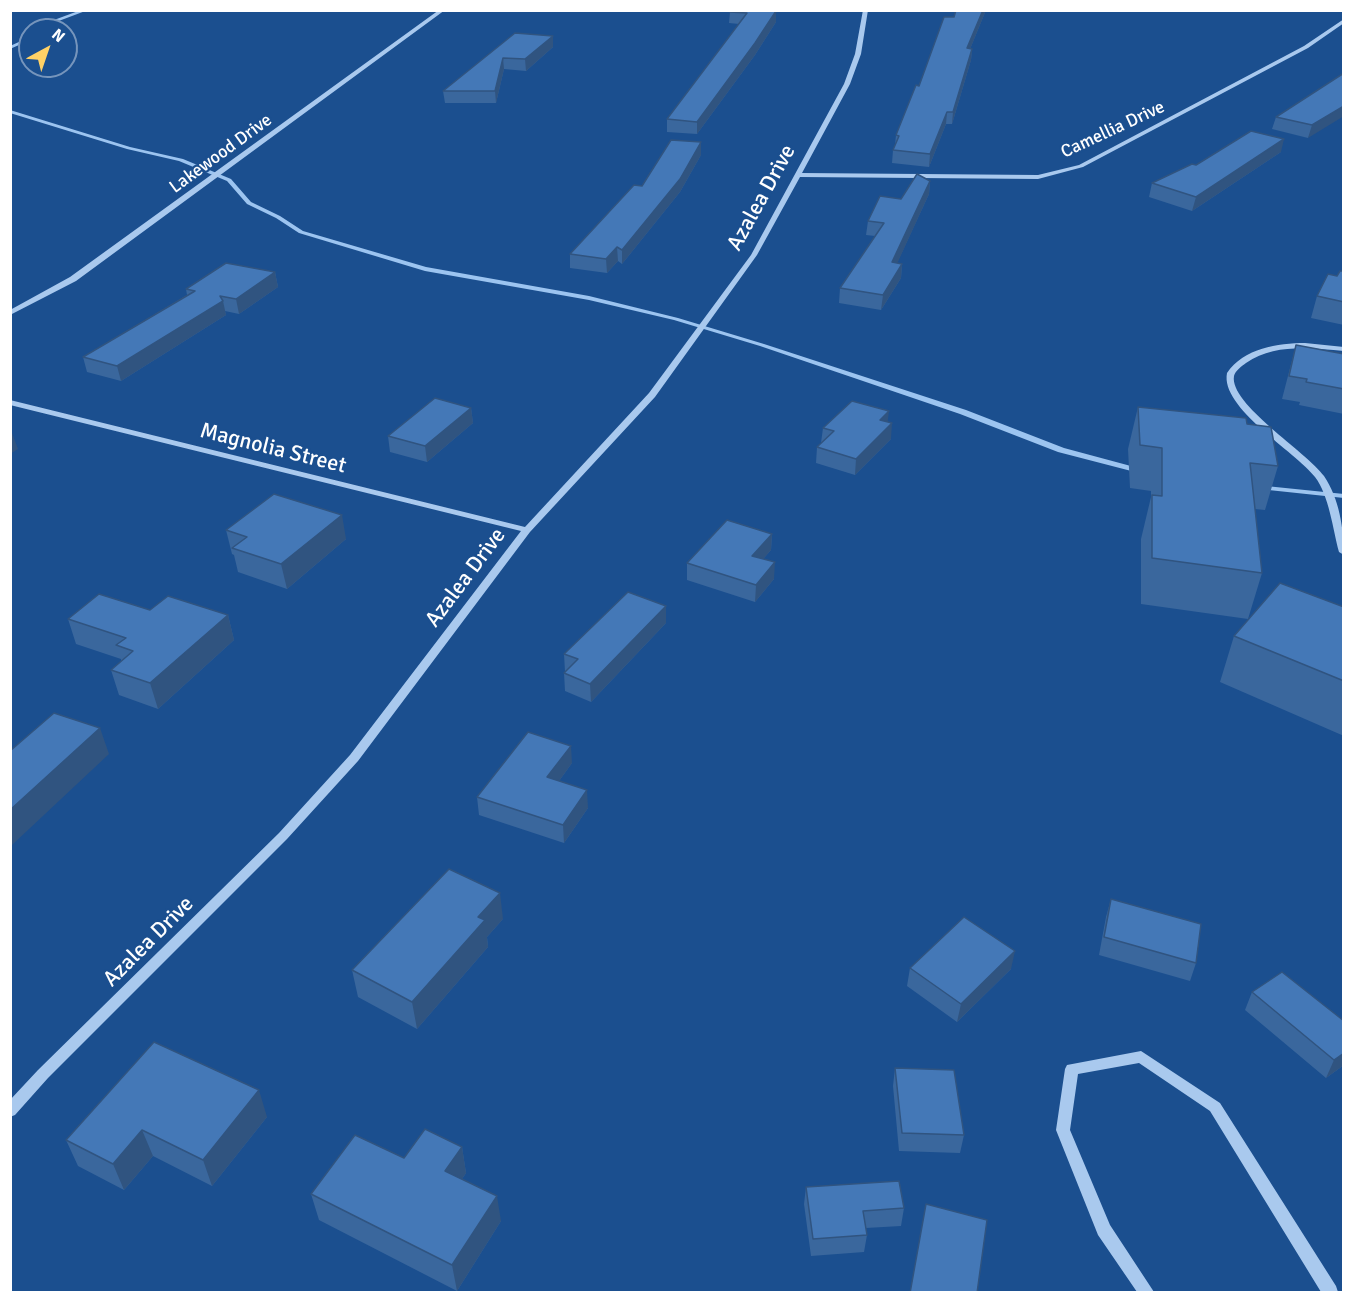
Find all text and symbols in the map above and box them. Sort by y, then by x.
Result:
north arrow [18,18,78,78]
text: N [48,24,69,47]
street label: Camellia Drive [1058,97,1168,163]
street label: Lakewood Drive [166,110,276,198]
street label: Azalea Drive [722,140,802,256]
street label: Magnolia Street [197,418,349,480]
street label: Azalea Drive [420,523,512,633]
street label: Azalea Drive [98,891,200,993]

